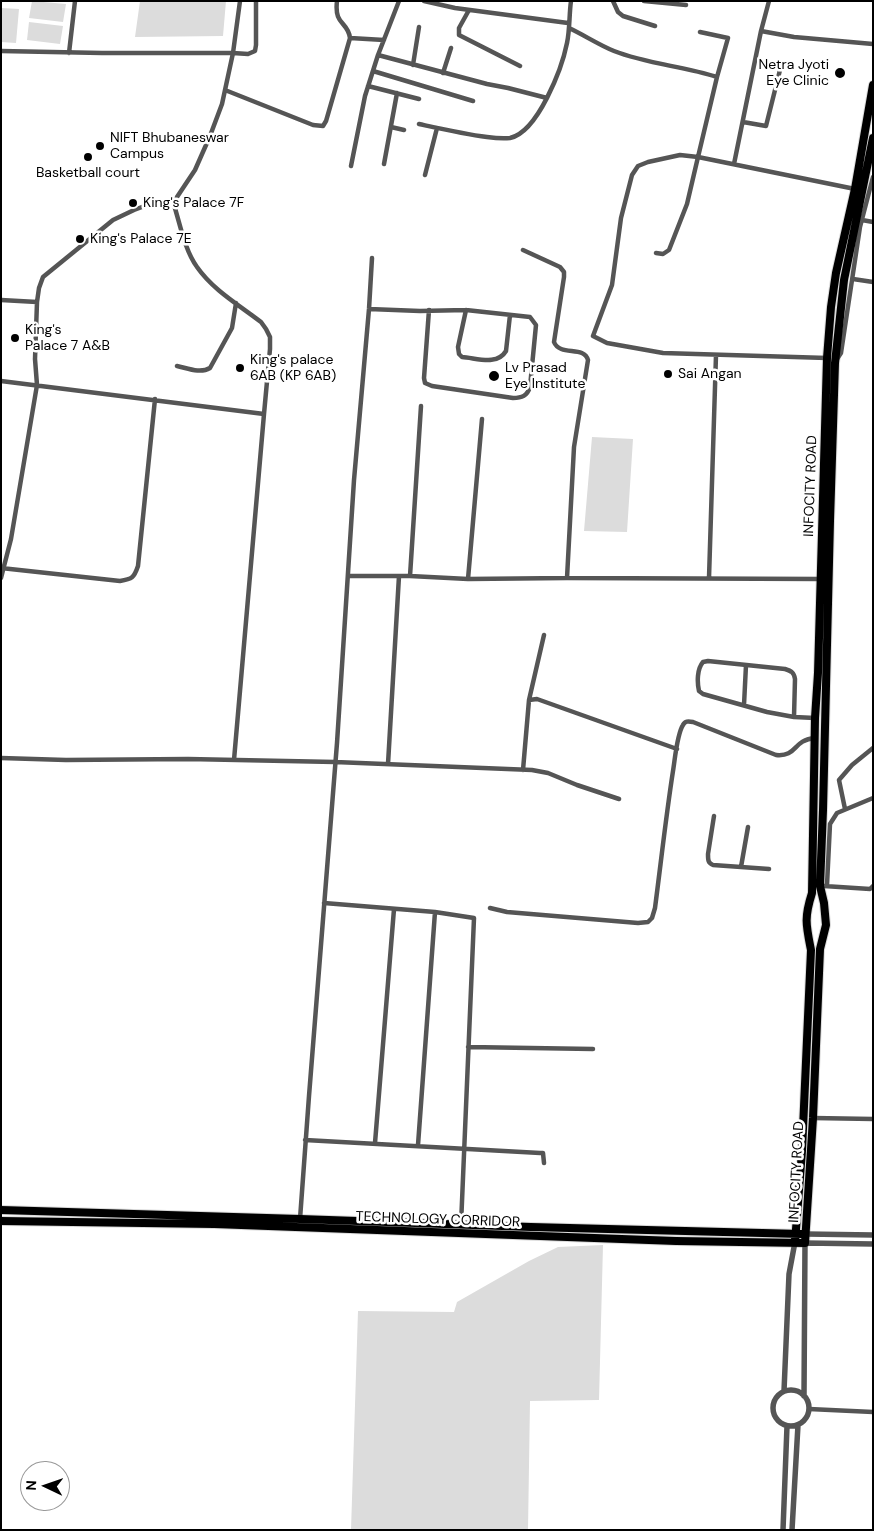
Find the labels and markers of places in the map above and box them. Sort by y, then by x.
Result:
place label: Netra Jyoti Eye Clinic [759,57,829,90]
marker: Netra Jyoti Eye Clinic [833,66,847,80]
place label: NIFT Bhubaneswar Campus [110,130,229,162]
marker: NIFT Bhubaneswar Campus [94,140,106,152]
marker: Basketball court [82,151,94,163]
place label: Basketball court [36,165,140,181]
place label: King's Palace 7F [143,195,244,211]
marker: King's Palace 7F [127,197,139,209]
place label: King's Palace 7E [90,231,192,247]
marker: King's Palace 7E [74,233,86,245]
place label: King's Palace 7 A&B [25,322,110,354]
marker: King's Palace 7 A&B [9,332,21,344]
place label: King's palace 6AB (KP 6AB) [250,352,336,384]
place label: Lv Prasad Eye Institute [505,360,585,392]
marker: King's palace 6AB (KP 6AB) [234,362,246,374]
place label: Sai Angan [678,366,742,382]
marker: Sai Angan [662,368,674,380]
marker: Lv Prasad Eye Institute [487,369,501,383]

